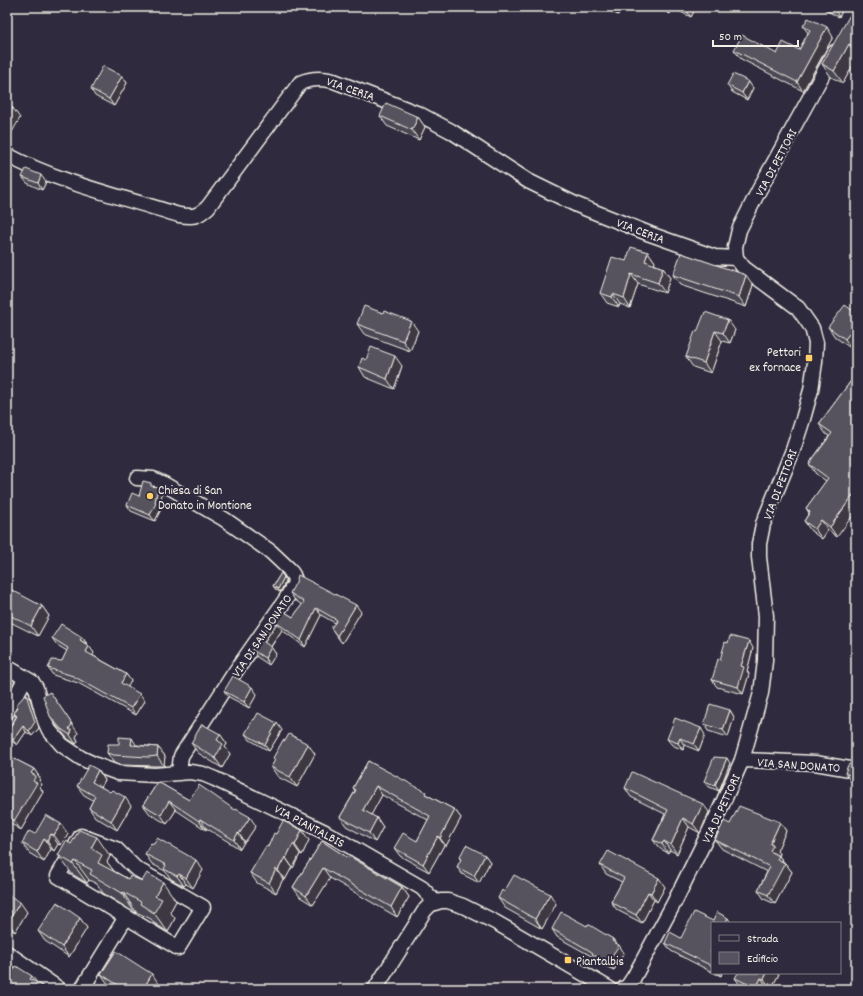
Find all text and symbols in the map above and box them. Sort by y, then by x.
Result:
scale bar [713,22,798,48]
text: 50 m [719,29,742,46]
street label: VIA CERIA [323,73,377,108]
street label: VIA DI PETTORI [751,126,803,200]
street label: VIA CERIA [613,214,667,250]
place label: Pettori ex fornace [749,344,802,378]
marker: Pettori ex fornace [804,353,814,363]
street label: VIA DI PETTORI [759,447,803,523]
place label: Chiesa di San Donato in Montione [158,482,252,516]
marker: Chiesa di San Donato in Montione [145,491,155,501]
street label: VIA DI SAN DONATO [228,591,298,682]
street label: VIA SAN DONATO [757,754,841,779]
street label: VIA DI PETTORI [698,771,747,847]
street label: VIA PIANTALBIS [270,801,348,854]
legend [711,922,841,974]
text: Strada [747,931,778,948]
text: Edificio [747,951,778,968]
place label: Piantalbis [576,953,624,972]
marker: Piantalbis [563,955,573,965]

